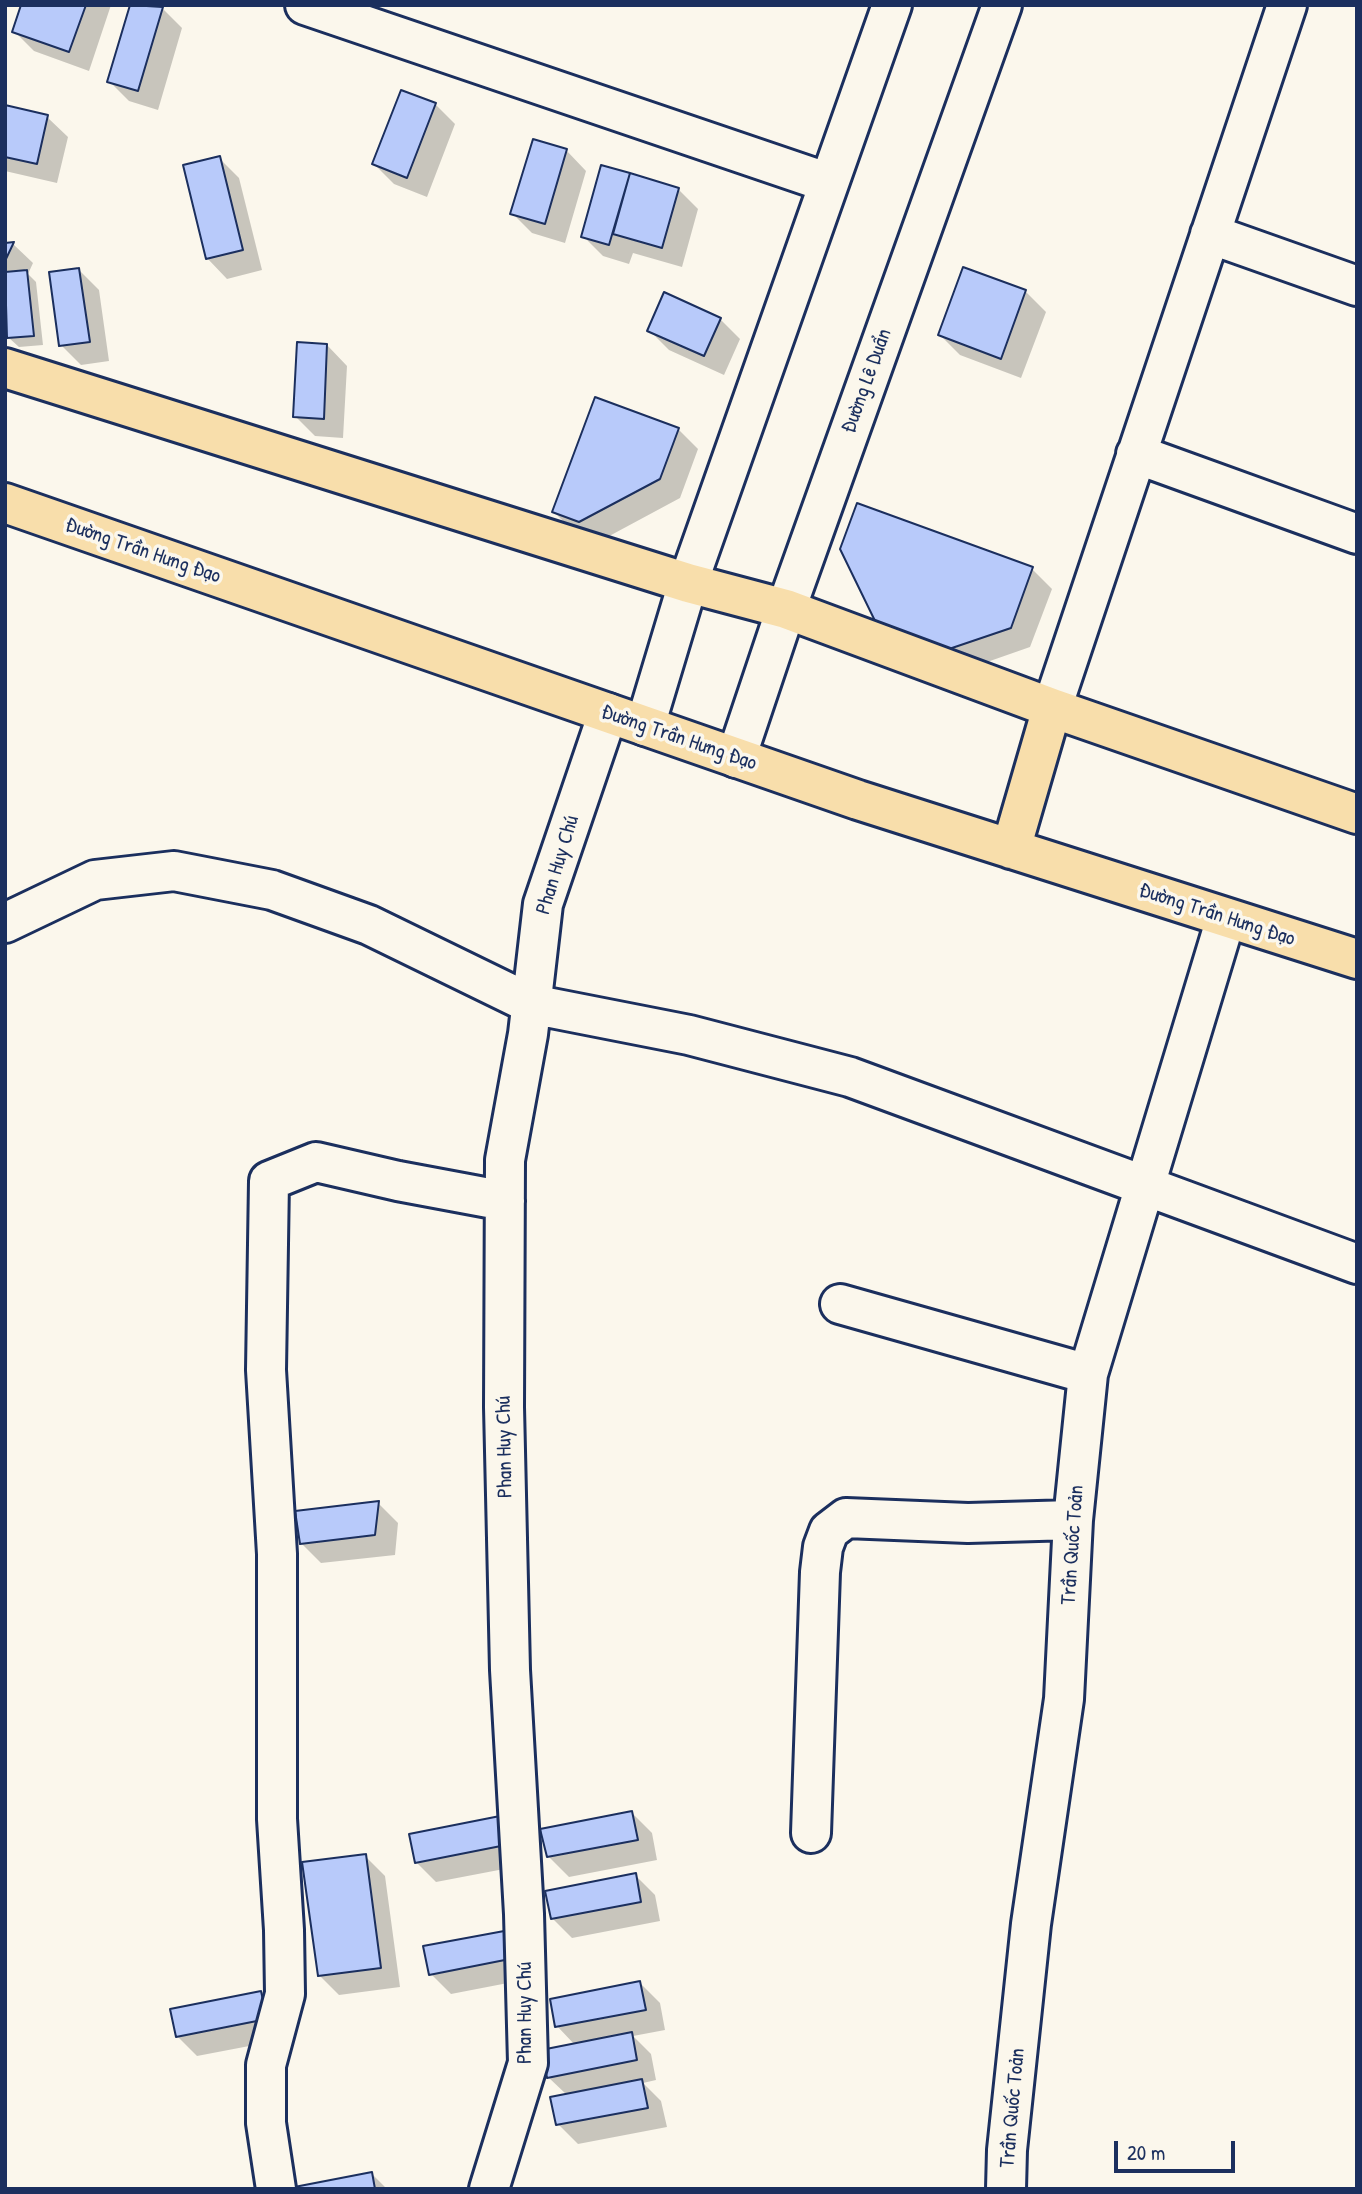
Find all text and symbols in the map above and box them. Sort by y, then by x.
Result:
street label: Đường Lê Duẩn [836,325,898,437]
street label: Đường Trần Hưng Đạo [62,513,224,589]
street label: Đường Trần Hưng Đạo [598,700,760,776]
street label: Phan Huy Chú [531,812,585,918]
street label: Đường Trần Hưng Đạo [1136,878,1298,952]
street label: Phan Huy Chú [492,1396,518,1498]
street label: Trần Quốc Toản [1056,1484,1090,1606]
street label: Phan Huy Chú [512,1962,538,2064]
street label: Trần Quốc Toản [995,2047,1031,2169]
scale bar [1117,2128,1238,2172]
text: 20 m [1127,2138,1165,2167]

